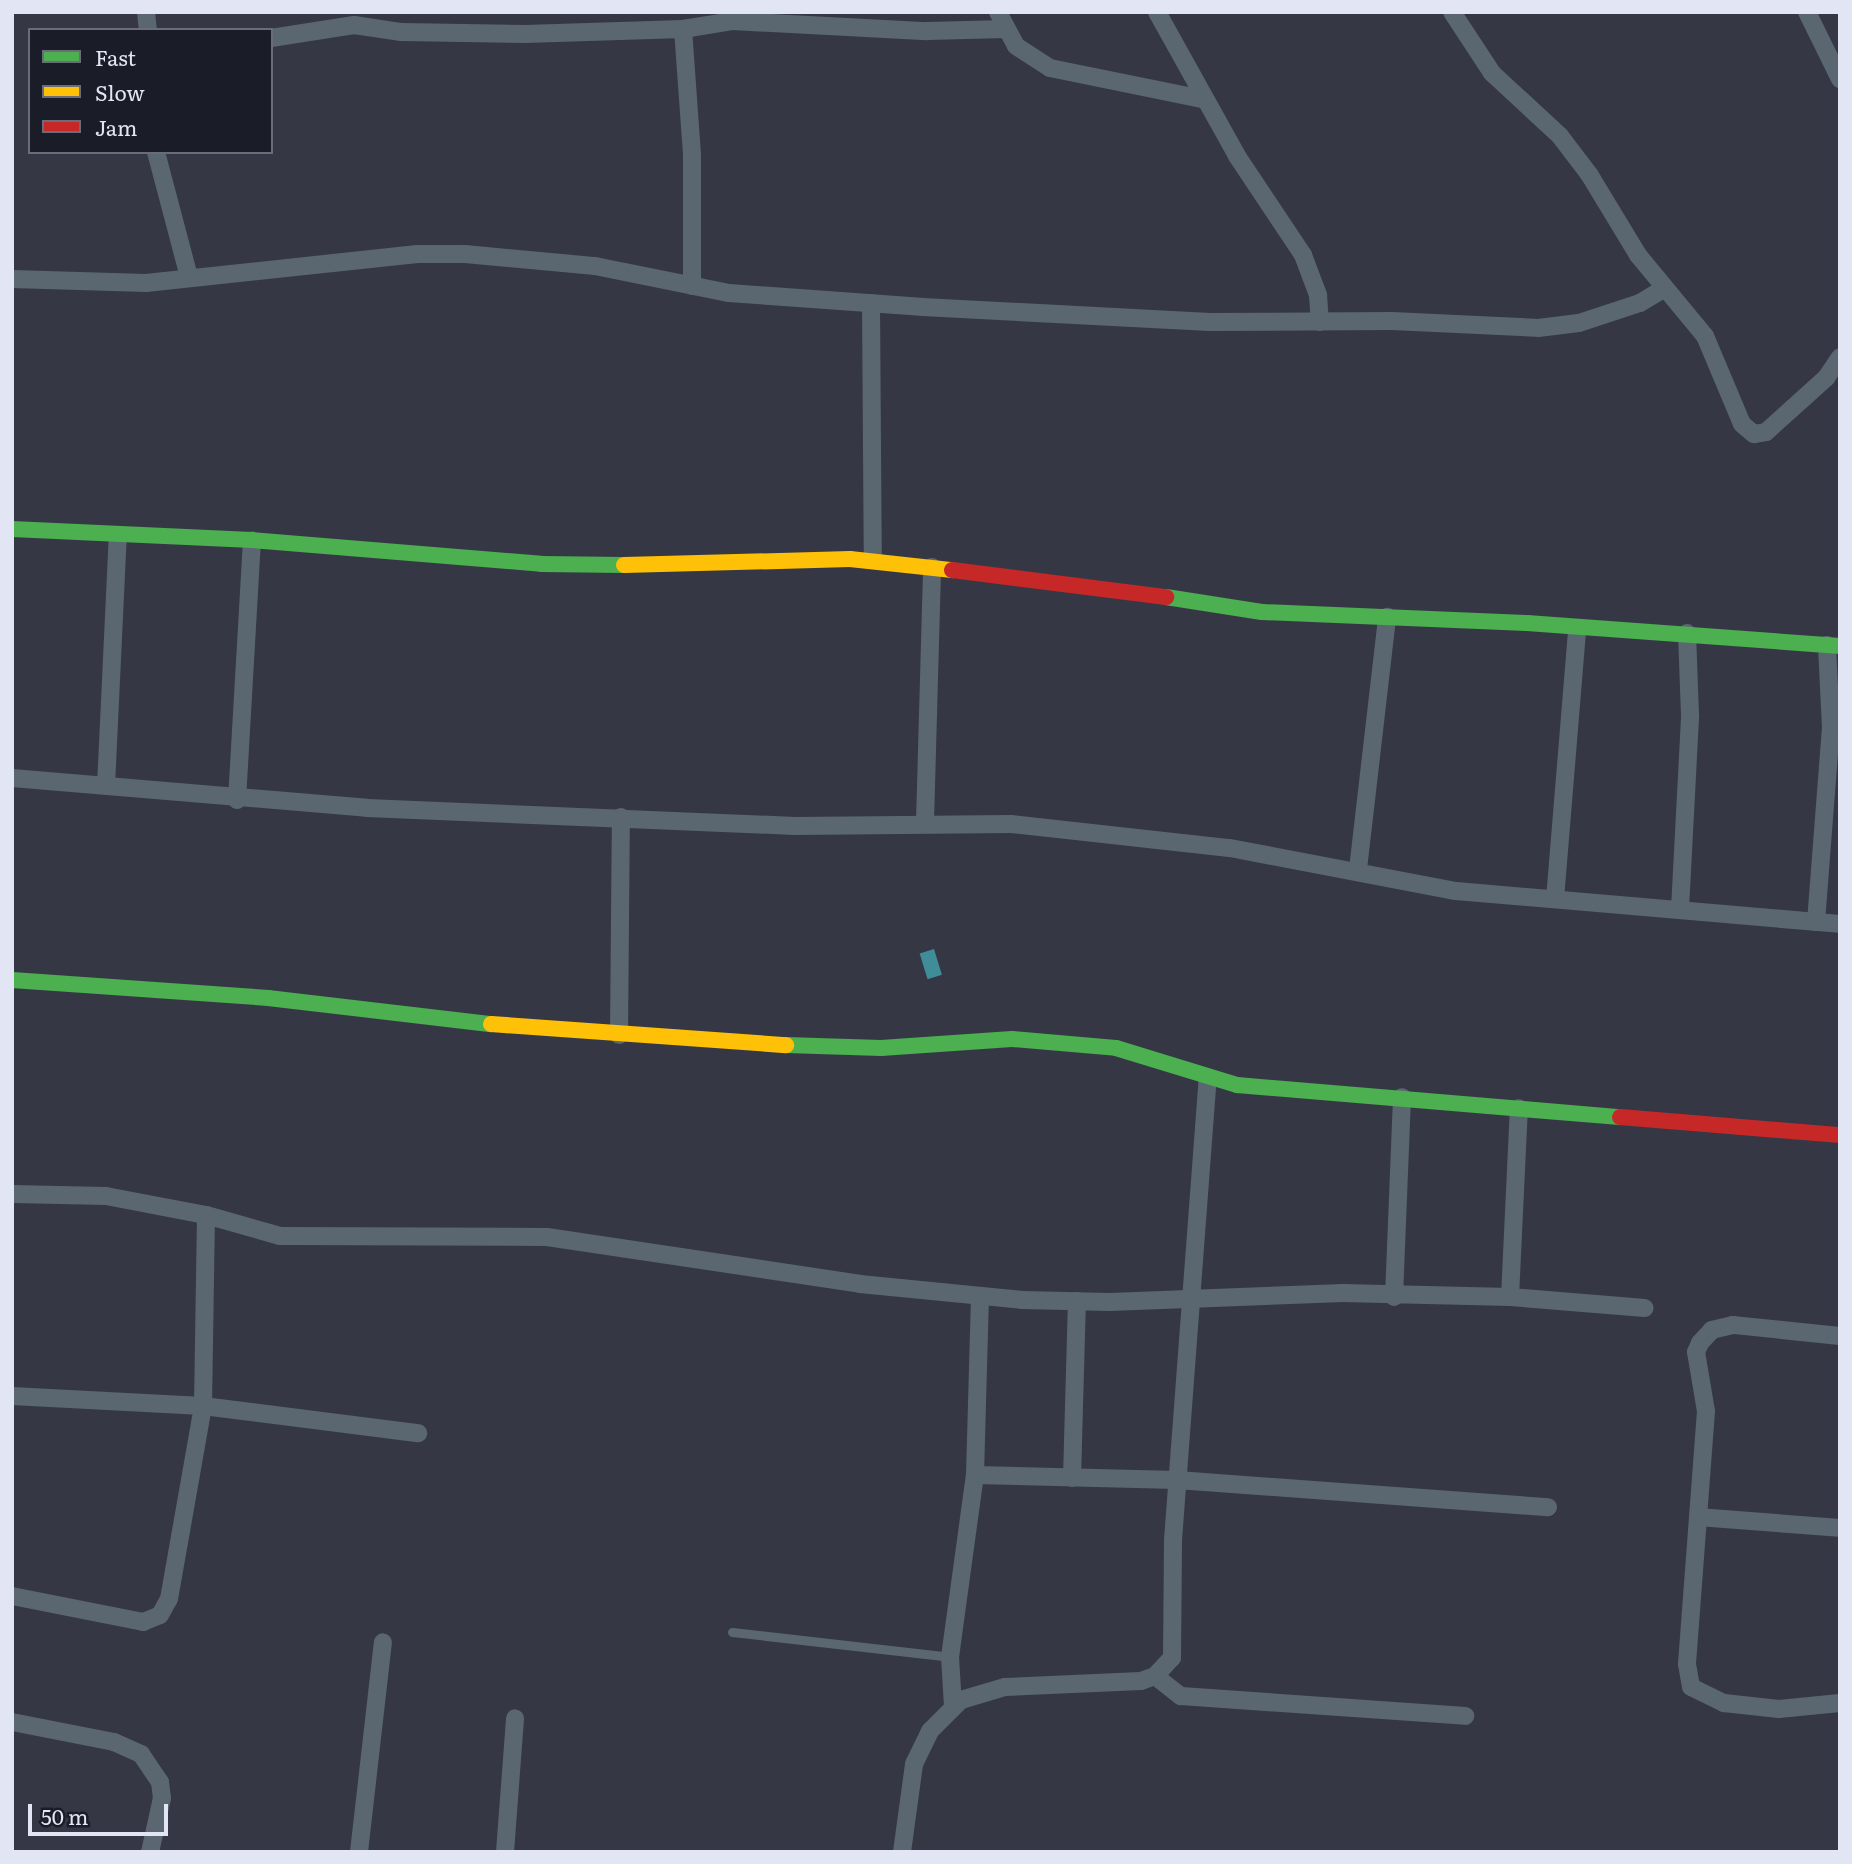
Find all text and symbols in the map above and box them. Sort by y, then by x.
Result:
legend [28,28,273,154]
text: Fast [95,41,136,72]
text: Slow [95,76,145,107]
text: Jam [95,111,137,142]
scale bar [32,1790,172,1834]
text: 50 m [41,1800,88,1831]

